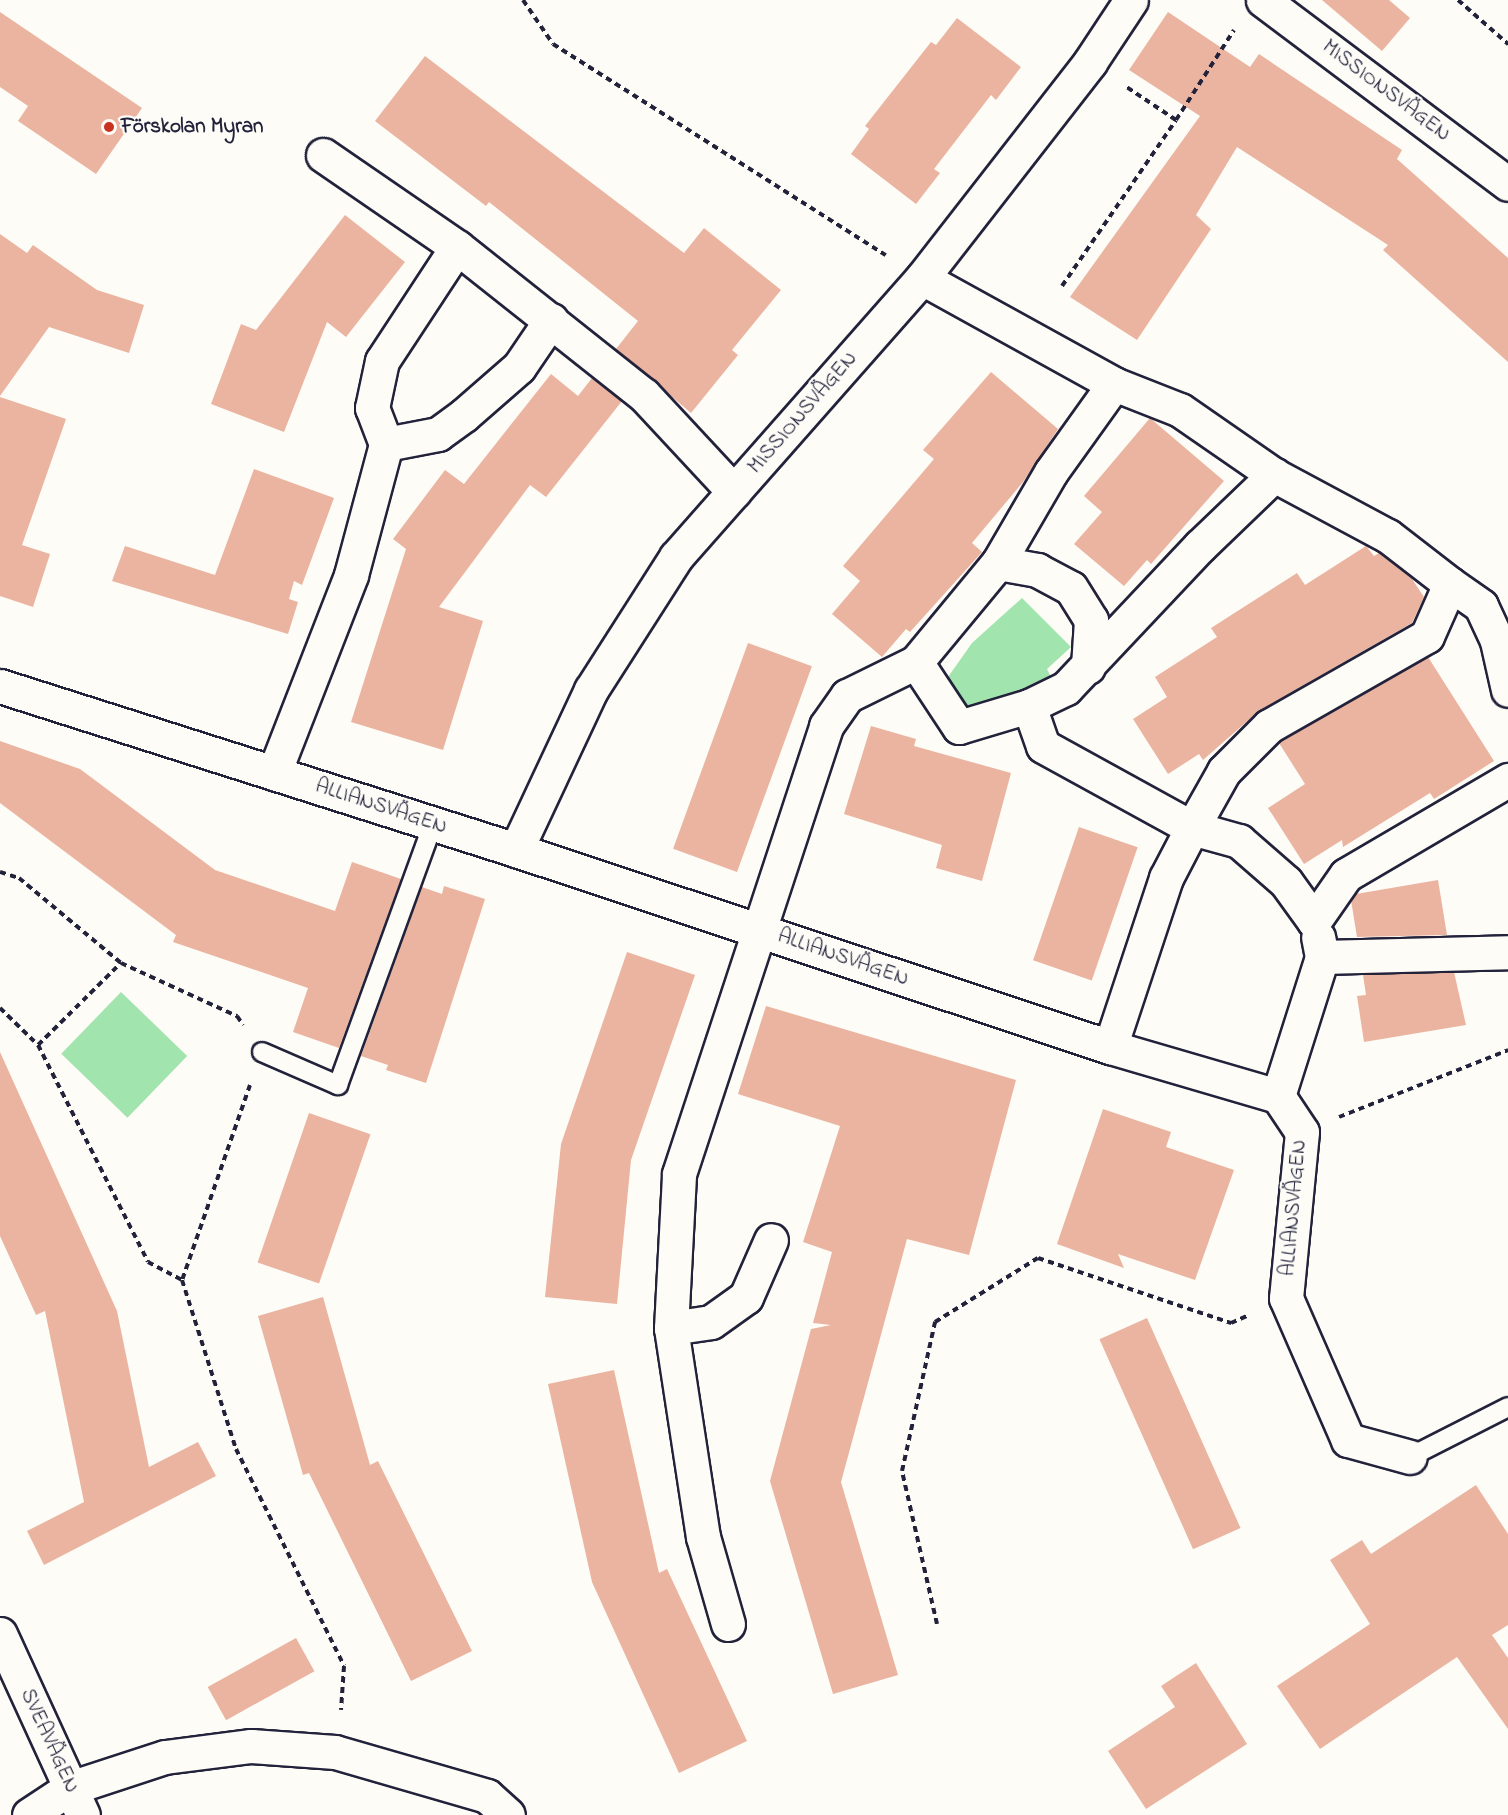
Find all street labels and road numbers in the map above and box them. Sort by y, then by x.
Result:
street label: MISSIONSVÄGEN [1317,35,1455,147]
street label: MISSIONSVÄGEN [743,347,863,479]
street label: ALLIANSVÄGEN [312,774,450,840]
street label: ALLIANSVÄGEN [774,924,912,992]
street label: ALLIANSVÄGEN [1275,1139,1313,1277]
street label: SVEAVÄGEN [14,1685,84,1797]

